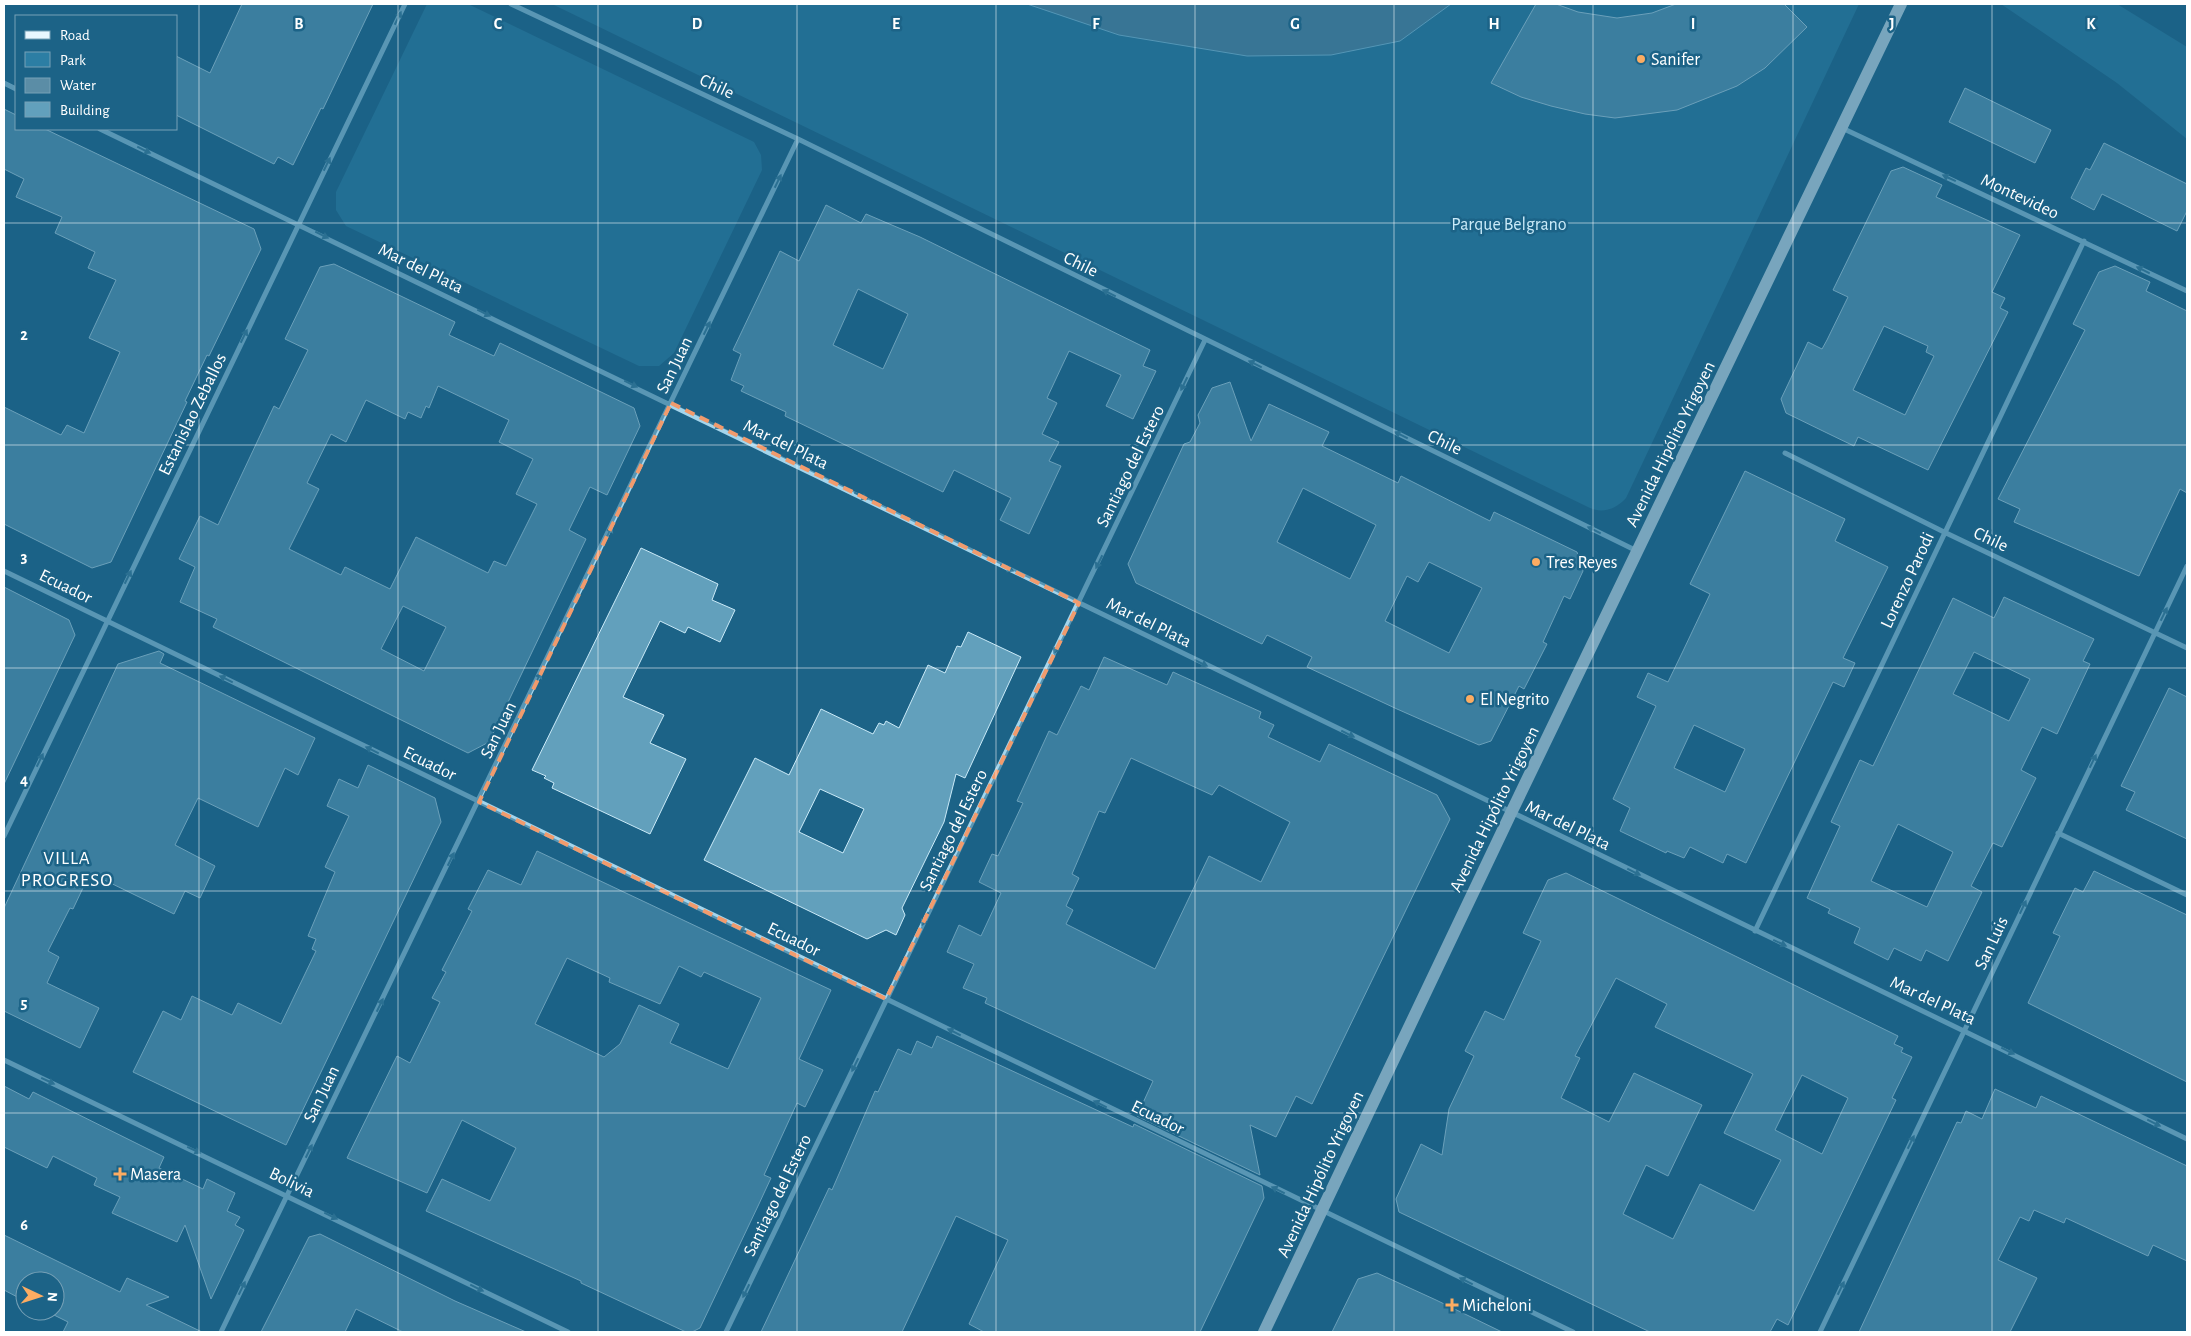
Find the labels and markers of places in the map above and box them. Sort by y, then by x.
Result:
place label: Sanifer [1651,51,1700,69]
marker: Sanifer [1635,53,1647,65]
place label: Tres Reyes [1546,554,1617,572]
marker: Tres Reyes [1530,556,1542,568]
place label: El Negrito [1480,691,1550,709]
marker: El Negrito [1464,693,1476,705]
place label: Masera [130,1166,181,1184]
marker: Masera [114,1168,126,1180]
place label: Micheloni [1462,1297,1532,1315]
marker: Micheloni [1446,1299,1458,1311]

